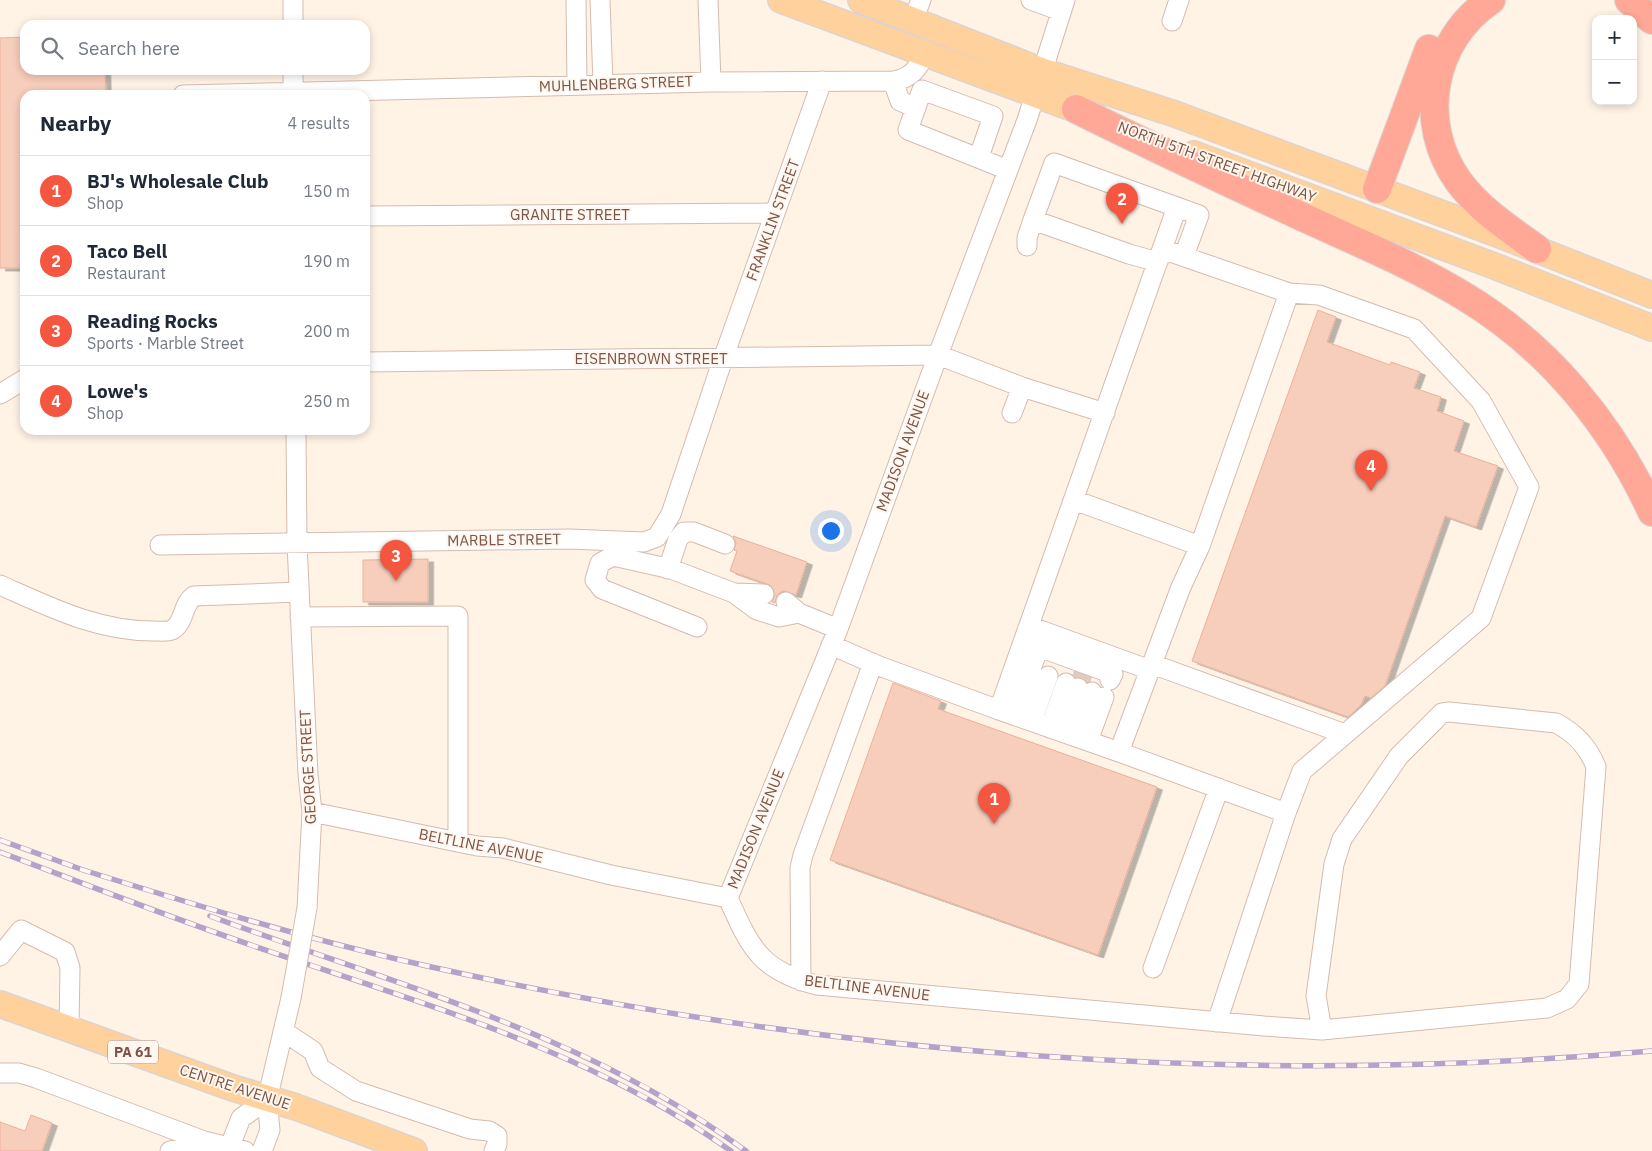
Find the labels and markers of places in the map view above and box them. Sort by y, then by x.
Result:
pin: 2 [1106,183,1138,224]
pin: 4 [1355,450,1387,491]
pin: 3 [380,540,412,581]
pin: 1 [978,783,1010,824]

